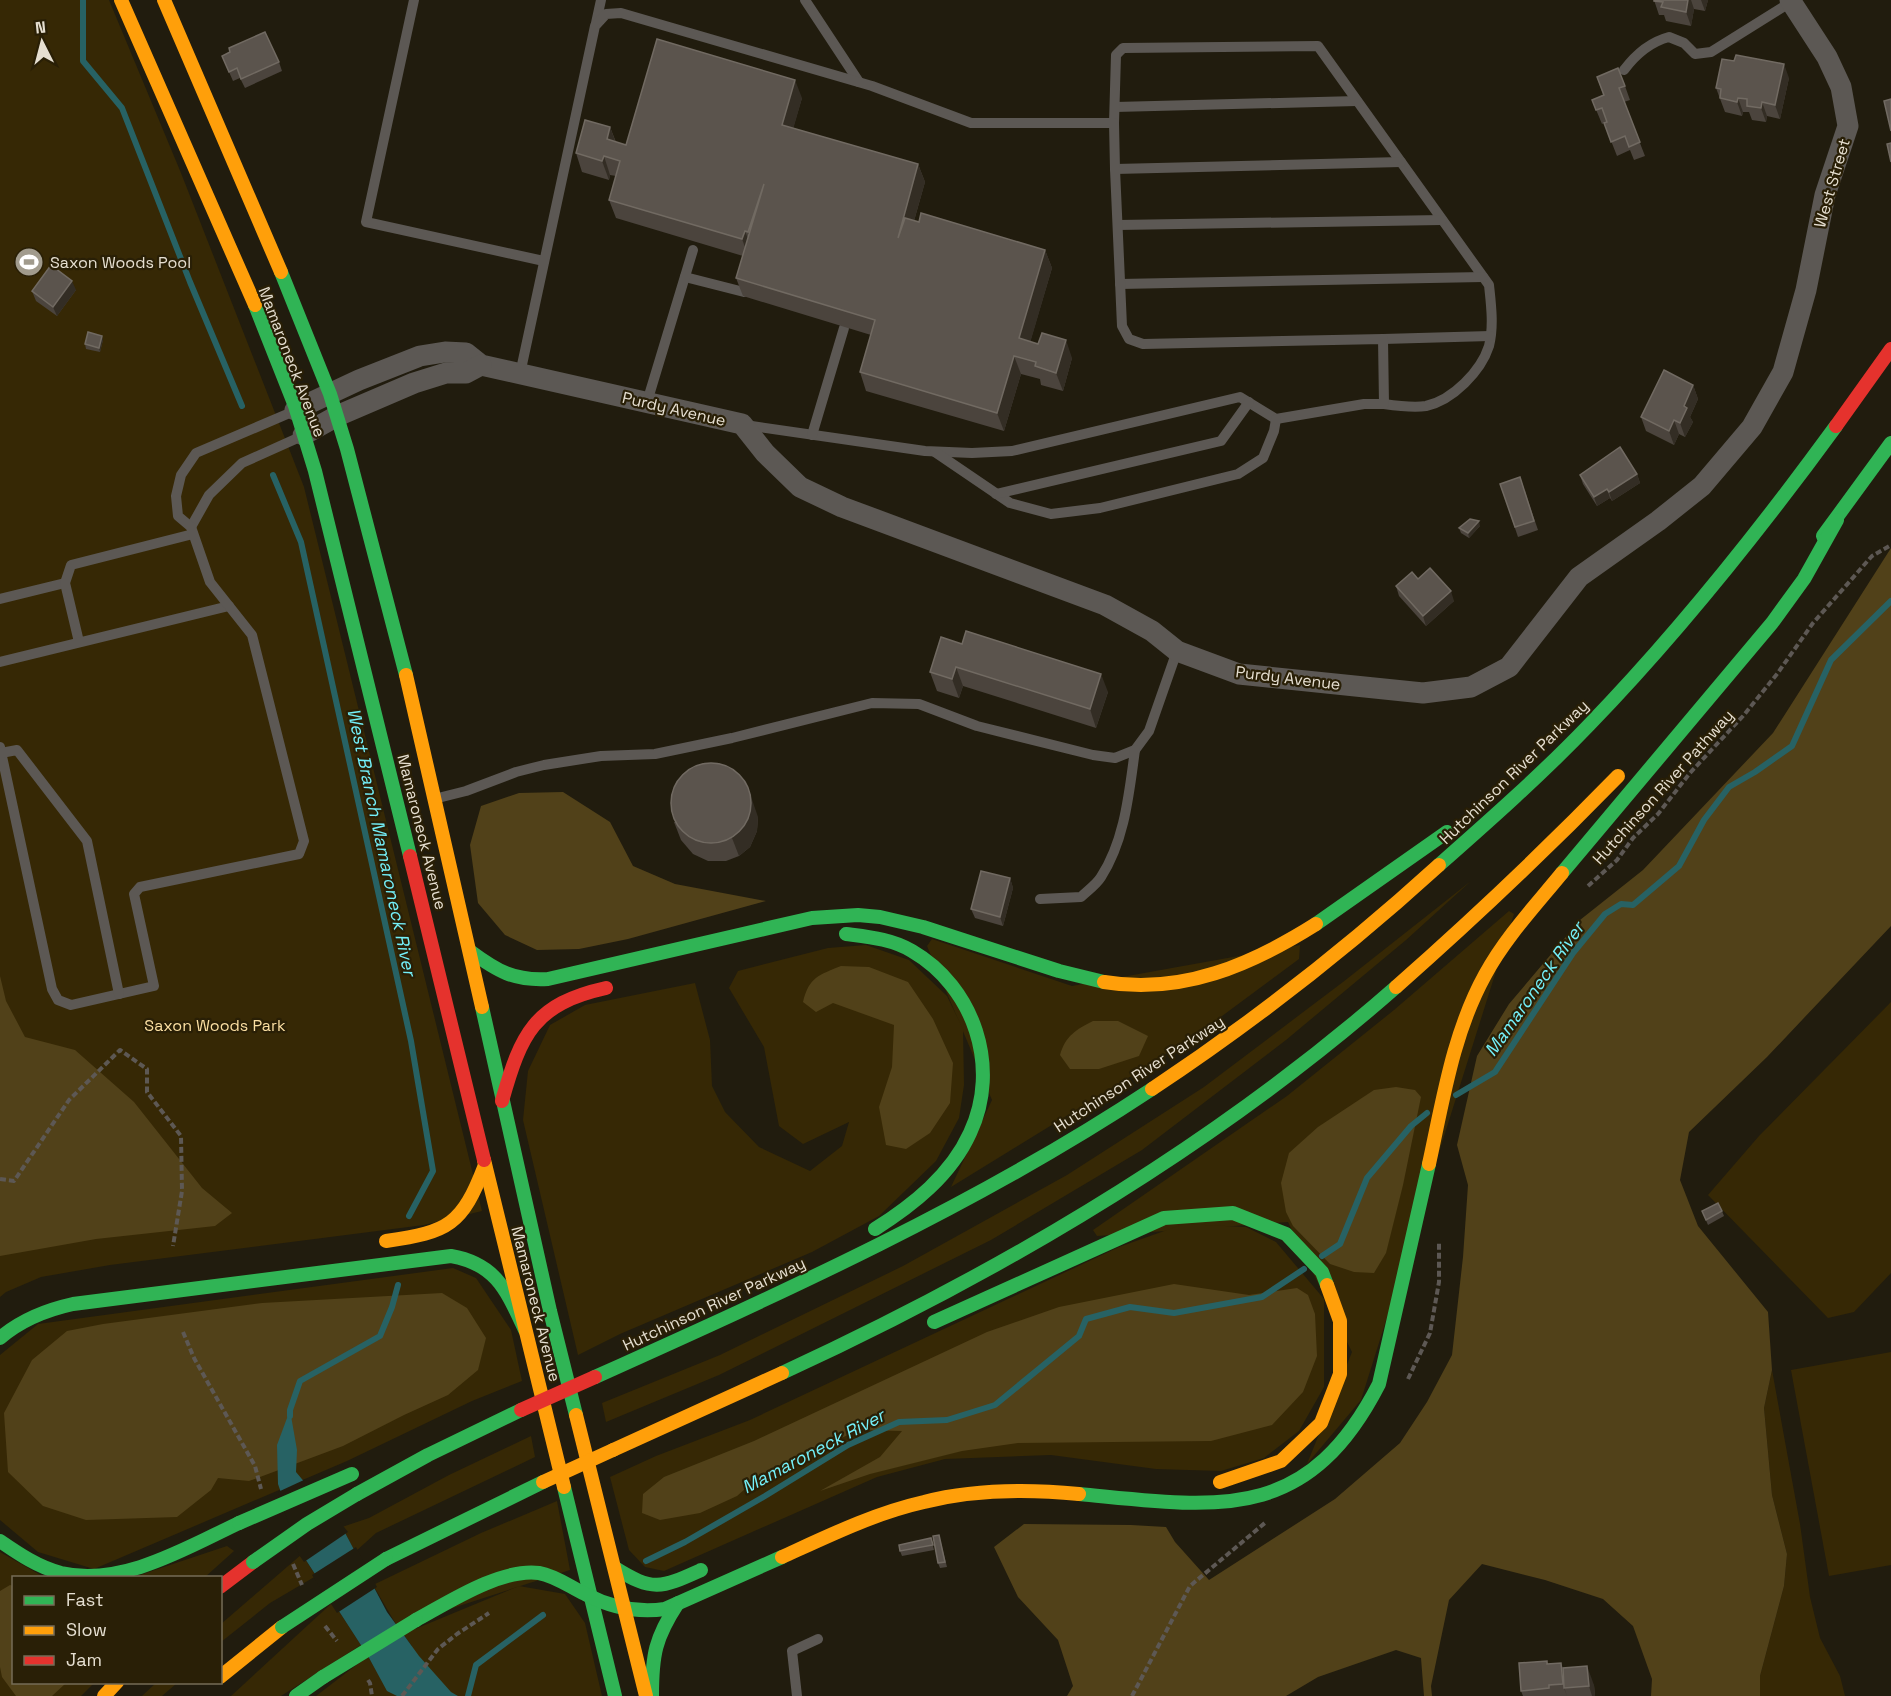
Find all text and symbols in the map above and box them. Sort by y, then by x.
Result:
north arrow [12,12,72,72]
text: N [34,17,47,39]
street label: West Street [1809,136,1855,230]
sports icon: Saxon Woods Pool [13,246,45,278]
place label: Saxon Woods Pool [50,252,191,273]
street label: Mamaroneck Avenue [254,284,330,440]
street label: Purdy Avenue [620,387,728,431]
street label: Purdy Avenue [1234,661,1342,695]
street label: Hutchinson River Parkway [1435,695,1593,849]
street label: Hutchinson River Pathway [1588,705,1738,869]
water label: West Branch Mamaroneck River [342,706,422,980]
street label: Mamaroneck Avenue [393,752,451,912]
water label: Mamaroneck River [1479,916,1590,1061]
street label: Hutchinson River Parkway [1050,1011,1228,1137]
park label: Saxon Woods Park [144,1015,286,1036]
street label: Mamaroneck Avenue [507,1224,565,1384]
street label: Hutchinson River Parkway [619,1252,809,1356]
water label: Mamaroneck River [738,1403,890,1498]
legend [12,1576,222,1684]
text: Fast [66,1588,103,1611]
text: Slow [66,1618,107,1641]
text: Jam [66,1648,102,1671]

